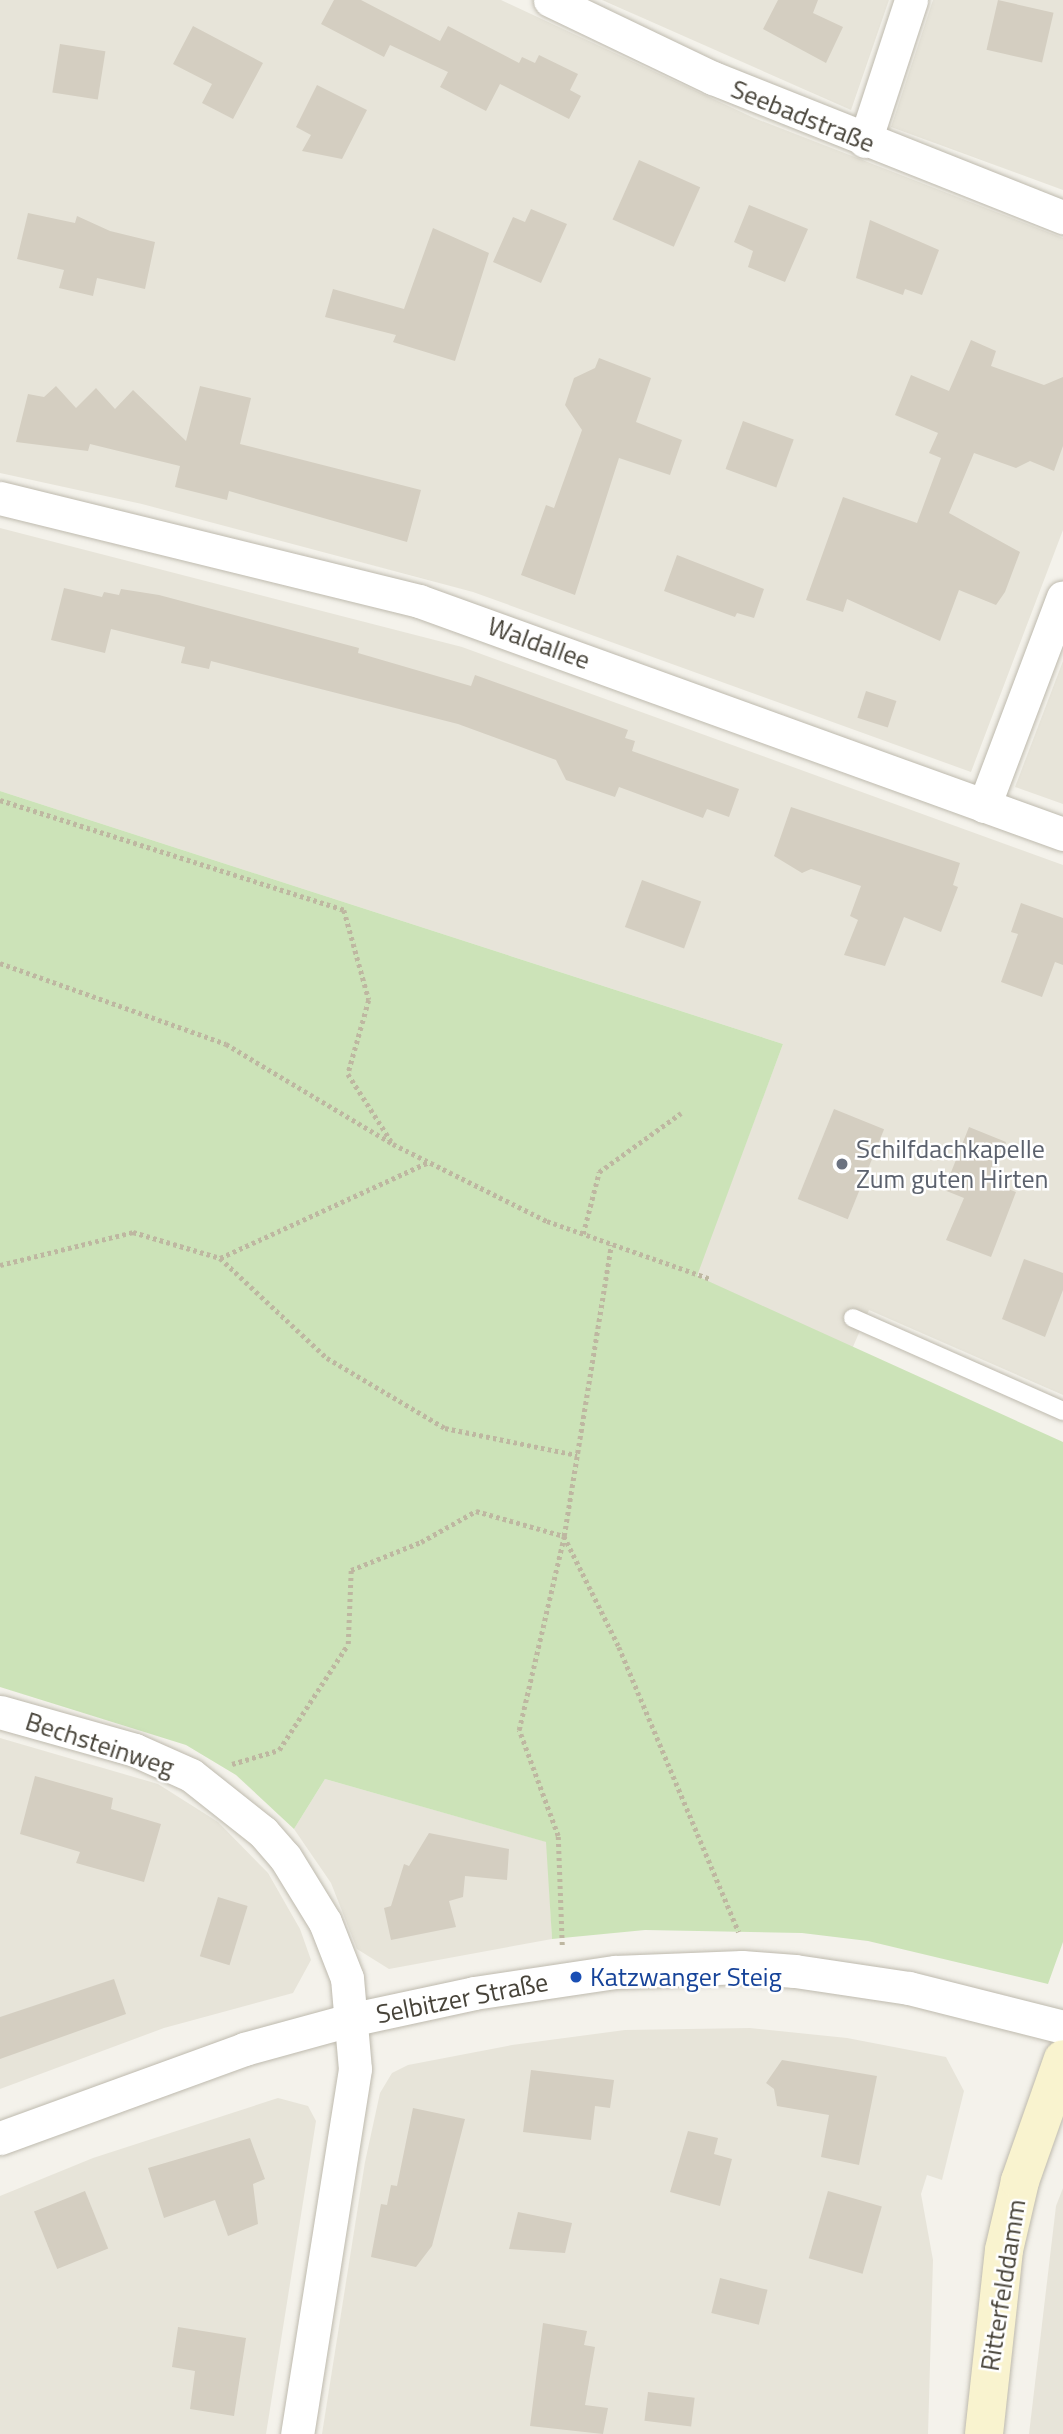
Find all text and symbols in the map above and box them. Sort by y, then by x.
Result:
street label: Seebadstraße [727,73,879,159]
street label: Waldallee [484,610,594,676]
place label: Schilfdachkapelle Zum guten Hirten [856,1133,1048,1194]
marker: Schilfdachkapelle Zum guten Hirten [834,1156,850,1172]
street label: Bechsteinweg [22,1705,178,1783]
place label: Katzwanger Steig [590,1961,782,1993]
street label: Selbitzer Straße [373,1966,551,2030]
marker: Katzwanger Steig [568,1969,584,1985]
street label: Ritterfelddamm [974,2197,1032,2373]

